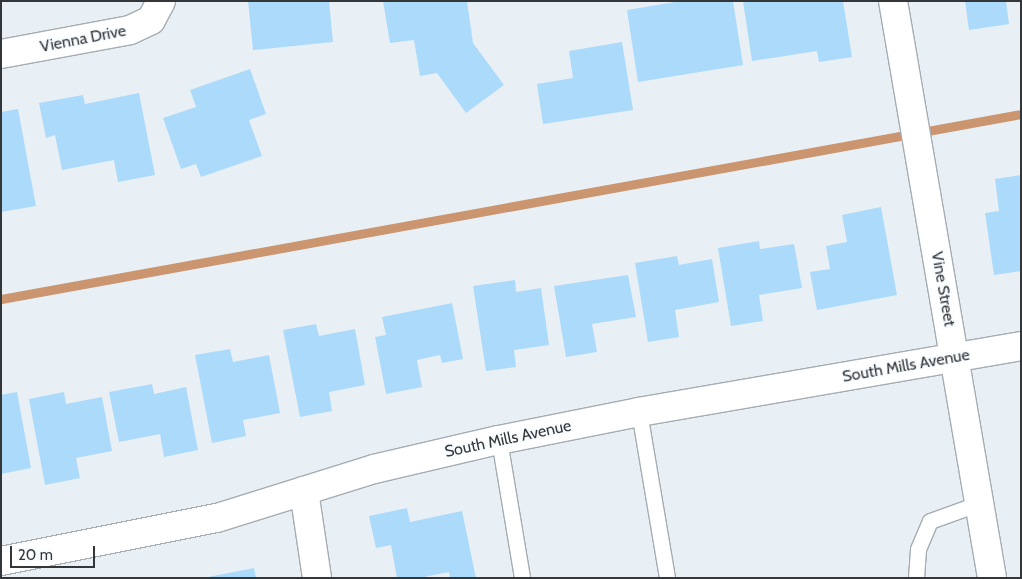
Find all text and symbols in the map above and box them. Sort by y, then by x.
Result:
street label: Vienna Drive [38,21,128,57]
street label: Vine Street [927,250,959,328]
street label: South Mills Avenue [841,345,971,387]
street label: South Mills Avenue [443,416,573,462]
scale bar [12,536,98,568]
text: 20 m [18,546,53,564]

